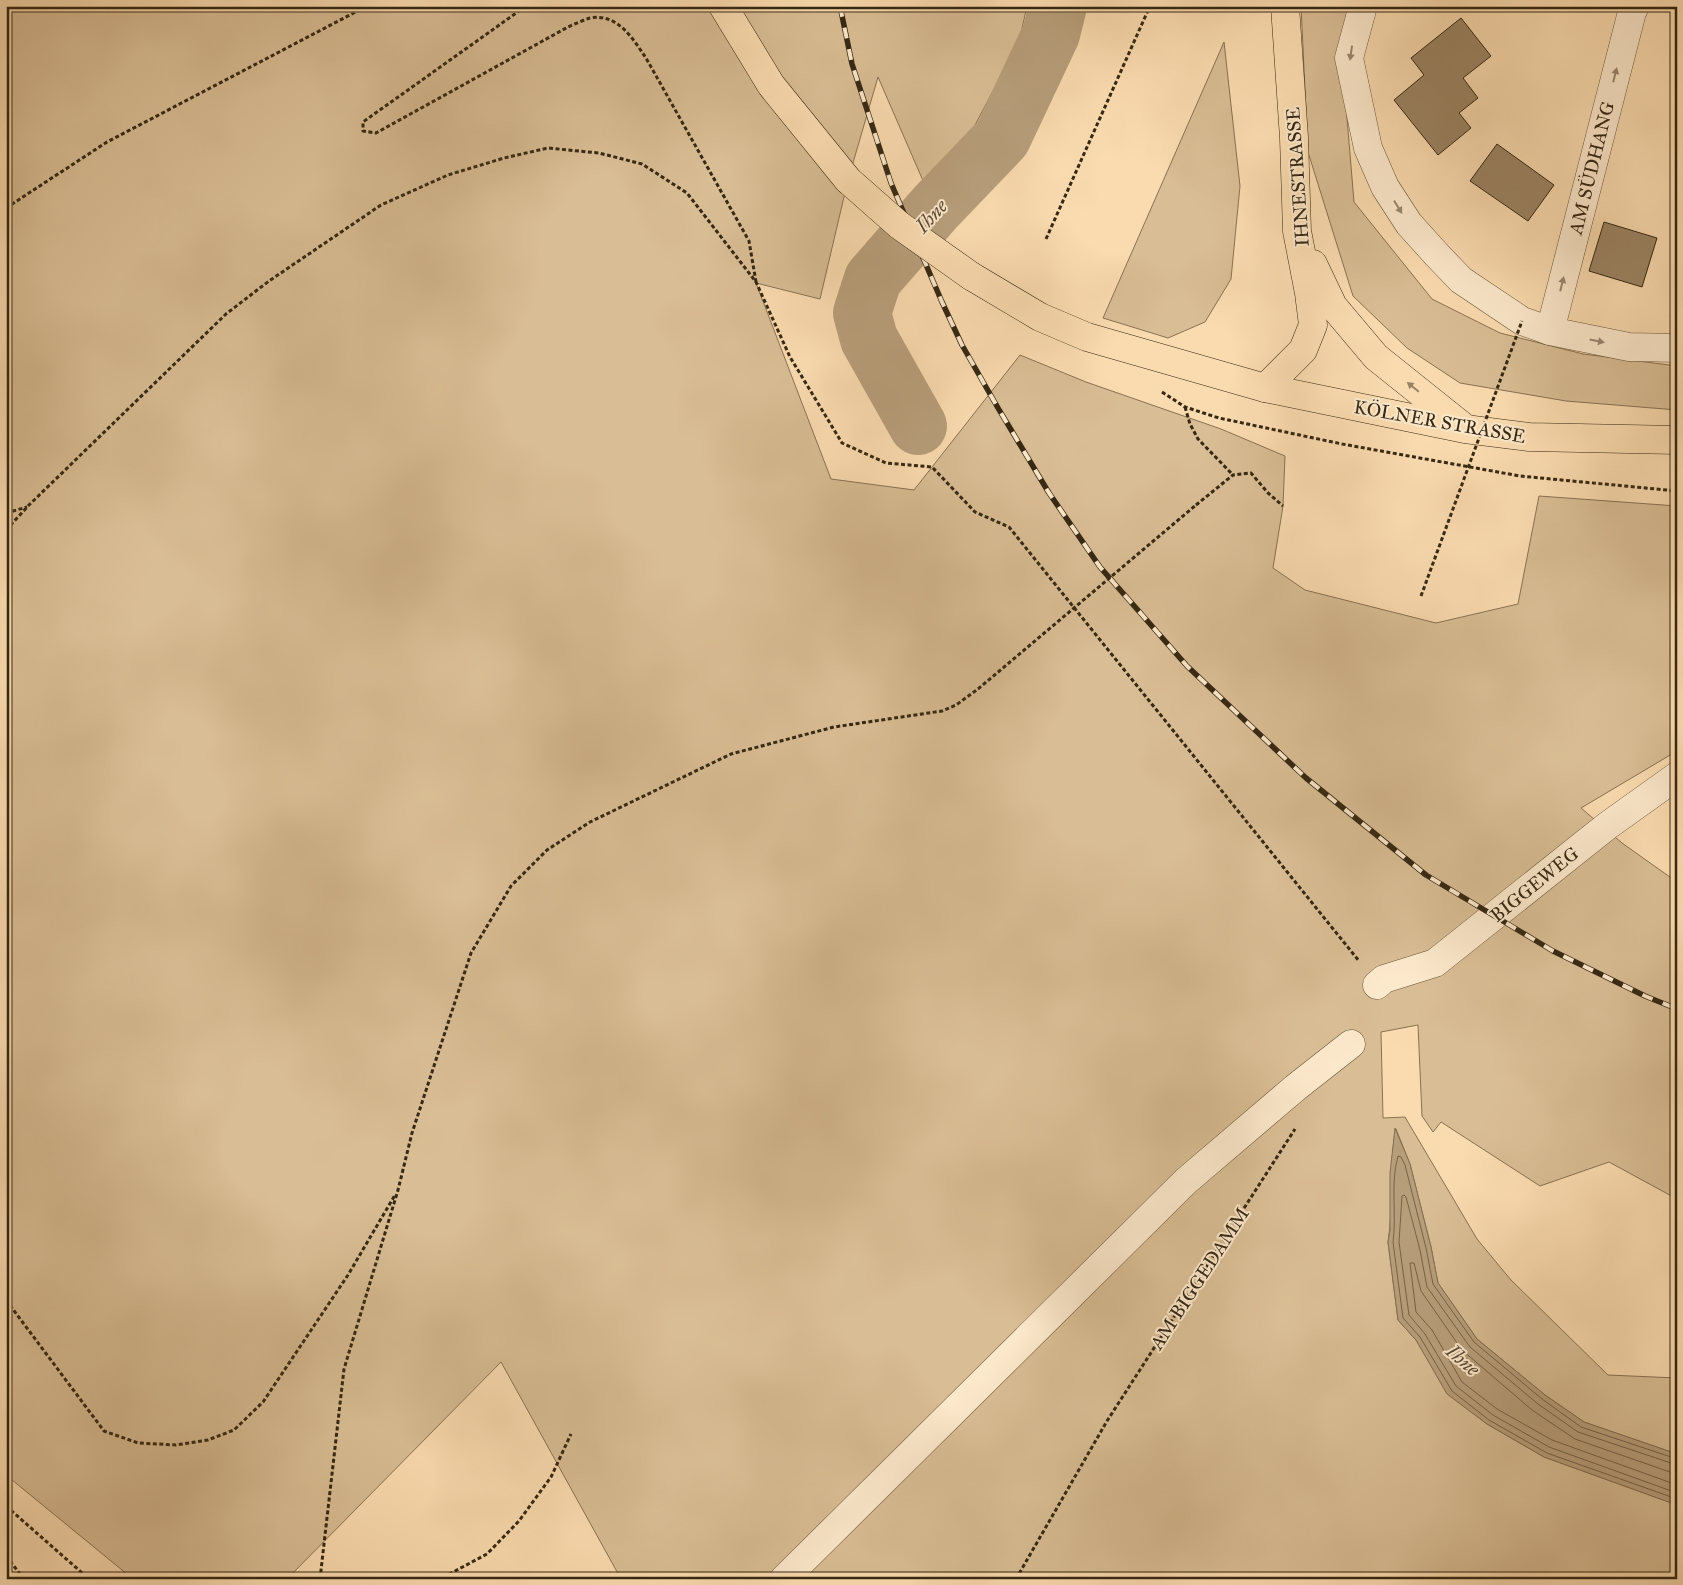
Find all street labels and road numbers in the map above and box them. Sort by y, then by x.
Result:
street label: AM SÜDHANG [1564,99,1619,238]
street label: IHNESTRASSE [1281,106,1314,248]
street label: KÖLNER STRASSE [1352,395,1528,448]
street label: BIGGEWEG [1485,842,1583,927]
street label: AM BIGGEDAMM [1144,1203,1254,1354]

